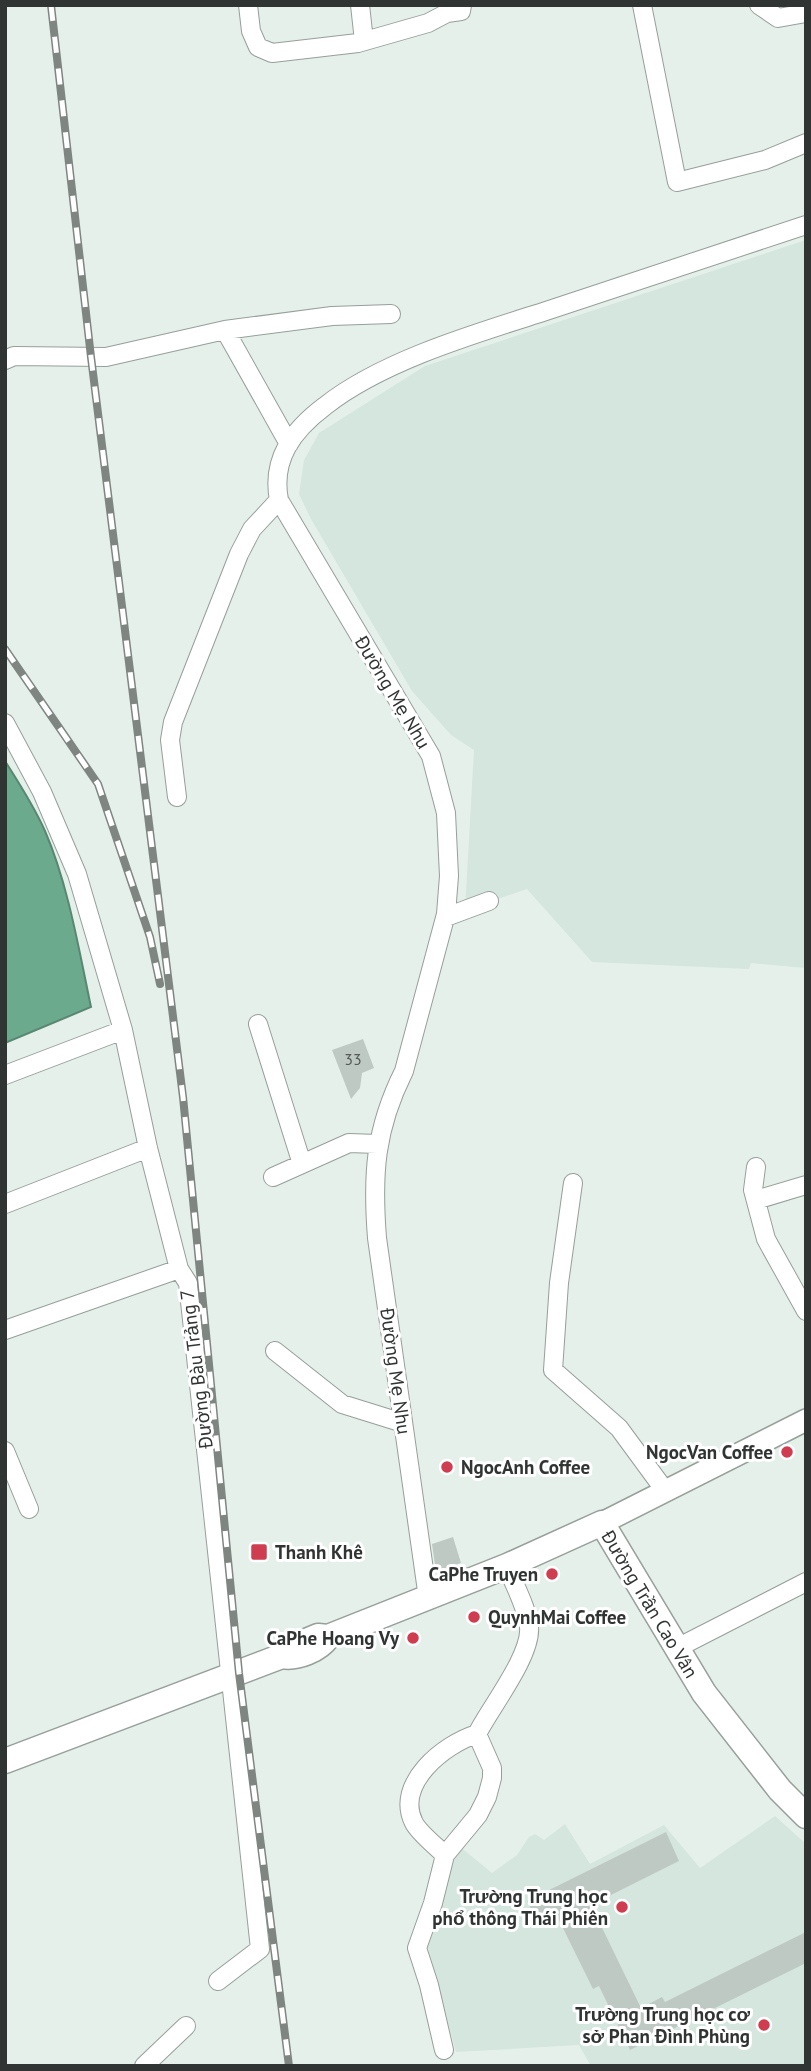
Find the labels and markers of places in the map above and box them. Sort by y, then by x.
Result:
place label: NgocVan Coffee [646,1440,773,1464]
marker: NgocVan Coffee [779,1444,795,1460]
place label: NgocAnh Coffee [461,1455,590,1479]
marker: NgocAnh Coffee [439,1459,455,1475]
place label: Thanh Khê [275,1540,363,1564]
marker: Thanh Khê [249,1542,269,1562]
place label: CaPhe Truyen [429,1562,538,1586]
marker: CaPhe Truyen [544,1566,560,1582]
place label: QuynhMai Coffee [488,1605,626,1629]
marker: QuynhMai Coffee [466,1609,482,1625]
place label: CaPhe Hoang Vy [266,1626,400,1650]
marker: CaPhe Hoang Vy [405,1630,421,1646]
place label: Trường Trung học phổ thông Thái Phiên [432,1884,608,1930]
marker: Trường Trung học phổ thông Thái Phiên [614,1899,630,1915]
place label: Trường Trung học cơ sở Phan Đình Phùng [575,2002,750,2048]
marker: Trường Trung học cơ sở Phan Đình Phùng [756,2017,772,2033]

